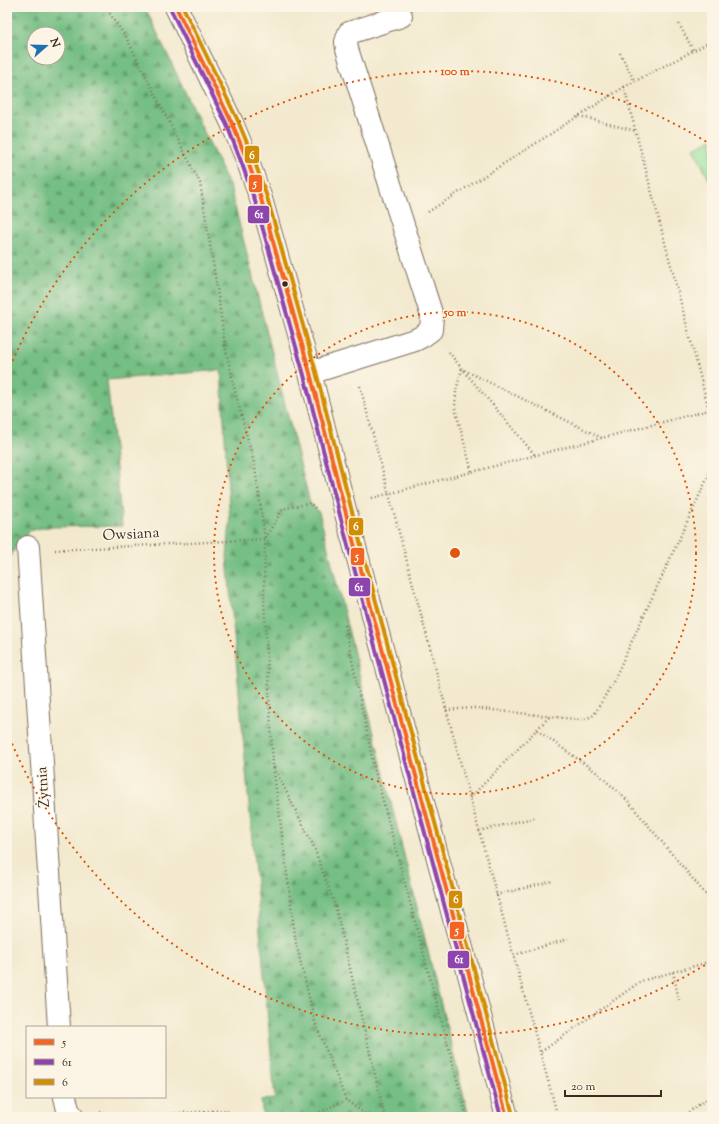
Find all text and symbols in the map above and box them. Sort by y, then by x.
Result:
north arrow [26,26,66,66]
text: N [45,35,64,50]
text: 100 m [439,63,470,81]
line badge: 6 [244,145,260,164]
text: 6 [249,148,255,164]
line badge: 5 [248,174,263,193]
text: 5 [252,176,257,192]
line badge: 61 [247,205,270,224]
text: 61 [254,207,264,223]
unlabelled marker [280,279,290,289]
text: 50 m [443,304,467,322]
line badge: 6 [348,517,364,536]
text: 6 [353,519,359,535]
street label: Owsiana [102,523,160,547]
centre of rings [448,546,462,560]
line badge: 5 [350,547,365,566]
text: 5 [354,549,359,565]
line badge: 61 [348,577,371,597]
text: 61 [354,580,364,596]
street label: Żytnia [31,766,56,808]
line badge: 6 [448,890,463,909]
text: 6 [453,892,459,908]
line badge: 5 [449,921,465,940]
text: 5 [454,923,459,939]
line badge: 61 [447,950,470,969]
text: 61 [454,952,464,968]
legend [26,1026,166,1098]
text: 5 [61,1034,66,1052]
text: 61 [62,1054,72,1072]
scale bar [565,1072,661,1098]
text: 6 [62,1074,68,1092]
text: 20 m [571,1078,596,1096]

